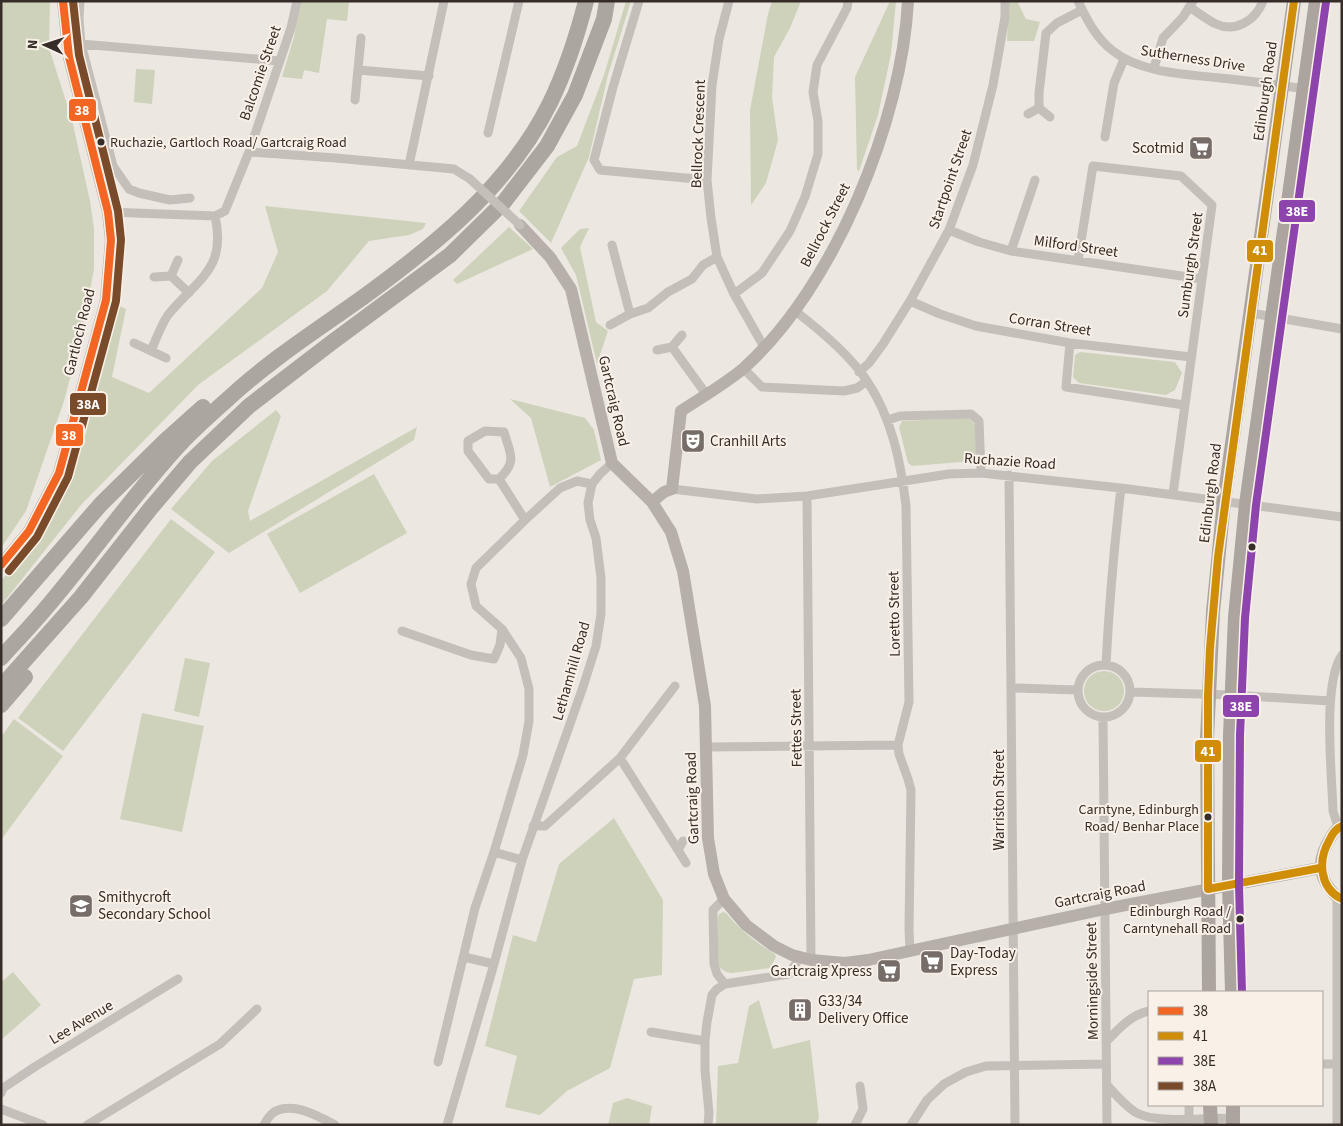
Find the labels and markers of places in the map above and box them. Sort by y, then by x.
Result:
place label: Ruchazie, Gartloch Road/ Gartcraig Road [110,133,347,153]
supermarket icon: Scotmid [1188,135,1214,161]
marker: Ruchazie, Gartloch Road/ Gartcraig Road [96,137,106,147]
place label: Scotmid [1132,138,1184,159]
theatre icon: Cranhill Arts [680,428,706,454]
place label: Cranhill Arts [710,431,786,452]
unlabelled marker [1247,542,1257,552]
place label: Carntyne, Edinburgh Road/ Benhar Place [1078,800,1199,837]
marker: Carntyne, Edinburgh Road/ Benhar Place [1203,812,1213,822]
place label: Smithycroft Secondary School [98,887,211,925]
school or university icon: Smithycroft Secondary School [68,893,94,919]
place label: Edinburgh Road / Carntynehall Road [1123,902,1231,939]
marker: Edinburgh Road / Carntynehall Road [1235,914,1245,924]
place label: Day-Today Express [950,943,1016,981]
supermarket icon: Day-Today Express [919,949,945,975]
supermarket icon: Gartcraig Xpress [876,958,902,984]
place label: Gartcraig Xpress [771,961,872,982]
place label: G33/34 Delivery Office [818,991,908,1029]
building icon: G33/34 Delivery Office [787,997,813,1023]

